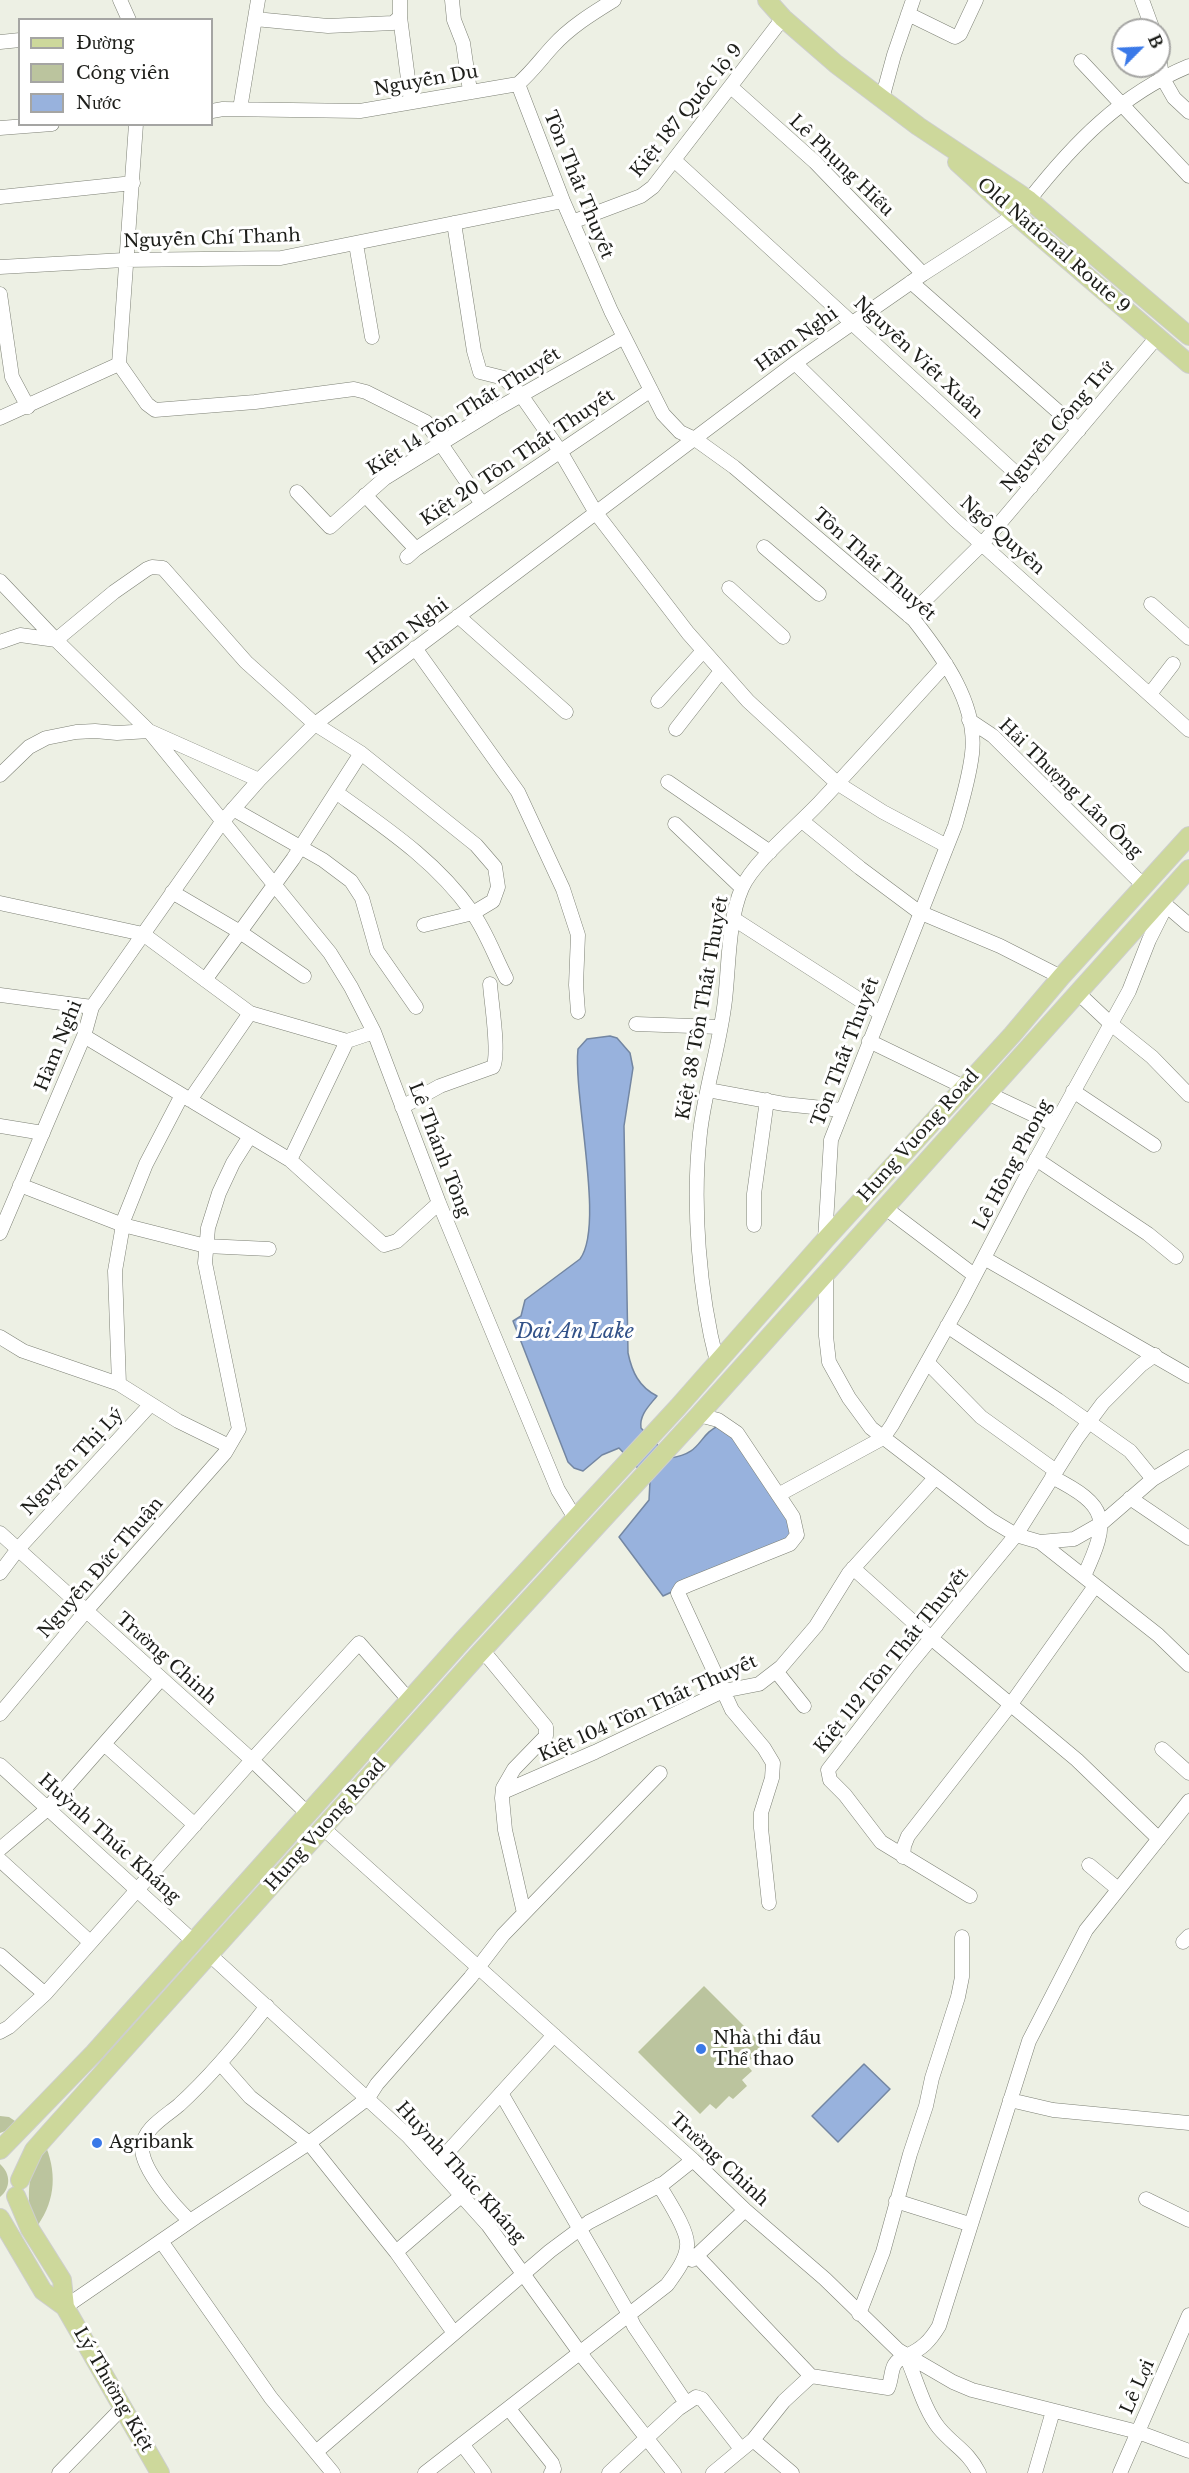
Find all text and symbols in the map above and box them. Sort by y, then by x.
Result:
legend [18,18,213,126]
north arrow [1111,18,1171,78]
text: Đường [76,32,134,54]
text: B [1144,32,1167,51]
street label: Kiệt 187 Quốc lộ 9 [626,40,748,182]
street label: Nguyễn Du [372,61,480,101]
text: Công viên [76,62,170,84]
text: Nước [76,92,121,114]
street label: Tôn Thất Thuyết [538,108,618,262]
street label: Lê Phụng Hiểu [784,111,898,221]
street label: Old National Route 9 [972,174,1134,318]
street label: Nguyễn Chí Thanh [123,225,301,253]
street label: Nguyễn Viết Xuân [849,293,987,423]
street label: Hàm Nghi [752,303,842,377]
street label: Kiệt 14 Tôn Thất Thuyết [363,344,565,480]
street label: Nguyễn Công Trứ [997,357,1119,497]
street label: Kiệt 20 Tôn Thất Thuyết [417,385,619,531]
street label: Ngô Quyền [955,492,1049,580]
street label: Tôn Thất Thuyết [808,504,940,626]
street label: Hàm Nghi [363,594,453,670]
street label: Hải Thượng Lãn Ông [994,715,1146,863]
street label: Kiệt 38 Tôn Thất Thuyết [673,894,733,1122]
street label: Tôn Thất Thuyết [808,975,884,1129]
street label: Hàm Nghi [31,997,87,1095]
street label: Hung Vuong Road [854,1066,984,1206]
street label: Lê Thánh Tông [403,1080,475,1220]
street label: Lê Hồng Phong [970,1096,1056,1234]
water label: Dai An Lake [516,1320,634,1344]
street label: Nguyễn Thị Lý [18,1404,128,1520]
street label: Nguyễn Đức Thuận [34,1493,168,1643]
street label: Kiệt 112 Tôn Thất Thuyết [810,1564,974,1758]
street label: Trường Chinh [112,1608,220,1710]
street label: Kiệt 104 Tôn Thất Thuyết [535,1651,761,1767]
street label: Hung Vuong Road [261,1755,391,1895]
street label: Huỳnh Thúc Kháng [34,1770,184,1908]
place label: Nhà thi đấu Thể thao [713,2028,821,2070]
marker: Nhà thi đấu Thể thao [694,2042,708,2056]
street label: Huỳnh Thúc Kháng [391,2098,529,2248]
street label: Trường Chinh [665,2109,773,2211]
place label: Agribank [109,2132,194,2154]
marker: Agribank [90,2136,104,2150]
street label: Lý Thường Kiệt [69,2324,157,2456]
street label: Lê Lợi [1116,2356,1160,2418]

